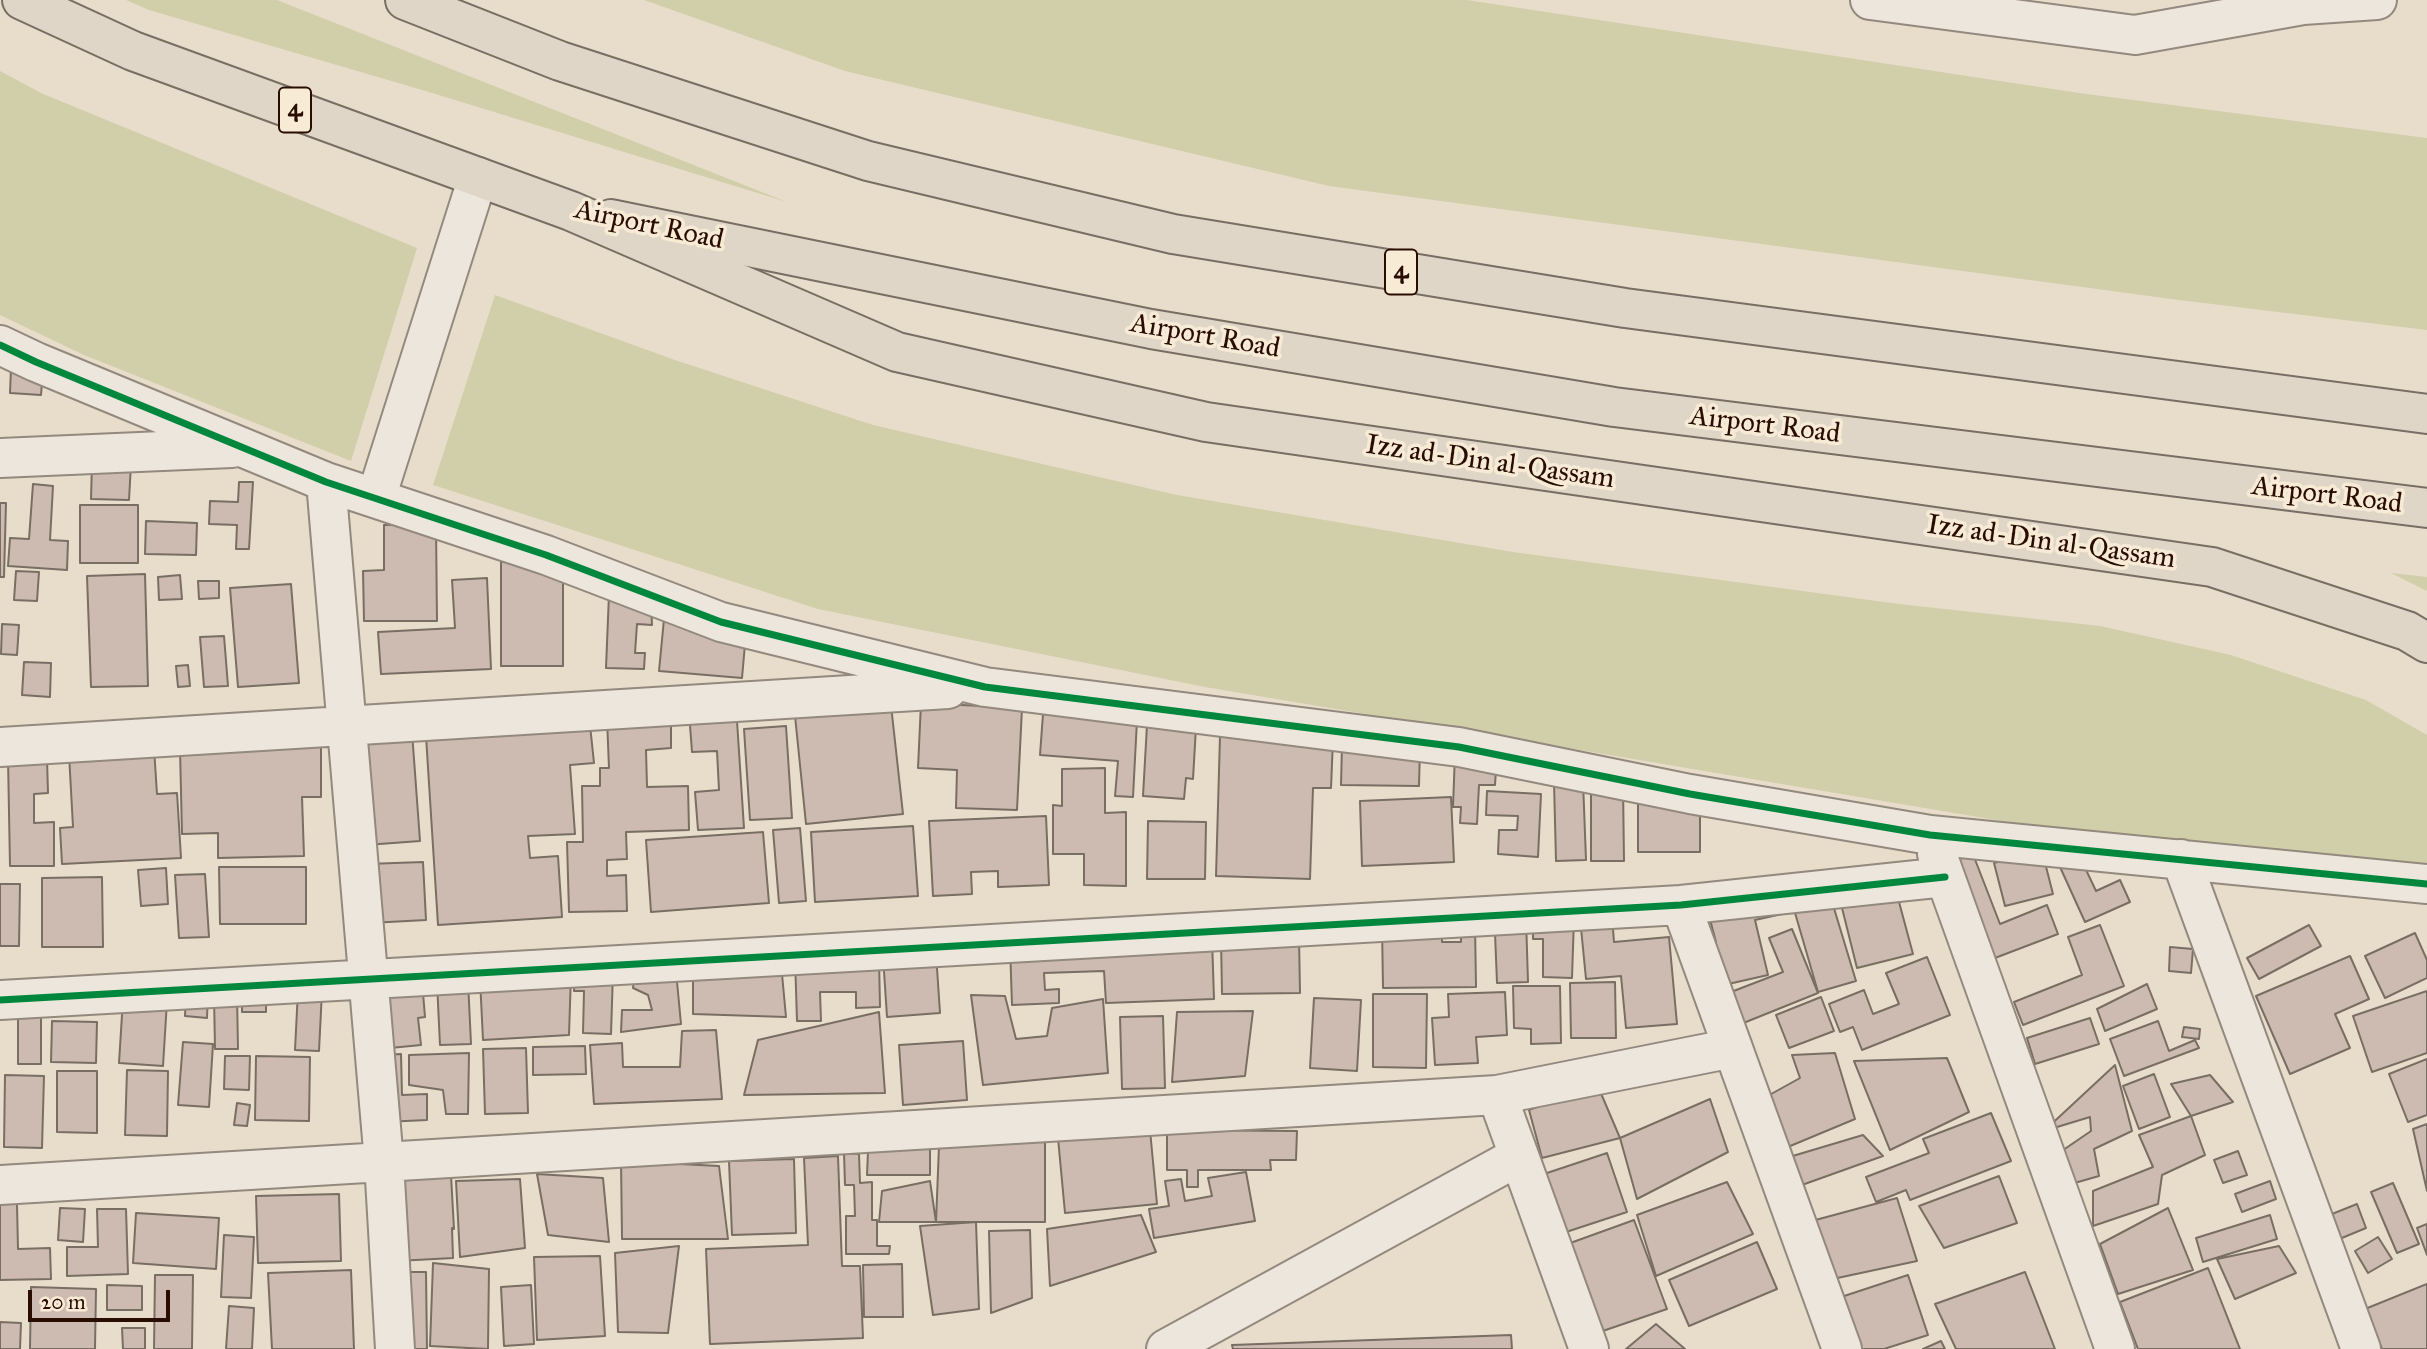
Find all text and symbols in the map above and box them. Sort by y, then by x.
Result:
road number: 4 [279,88,311,132]
street label: Airport Road [571,194,727,258]
road number: 4 [1385,249,1417,294]
street label: Airport Road [1128,307,1282,367]
street label: Airport Road [1688,400,1842,452]
street label: Izz ad-Din al-Qassam [1364,429,1616,497]
street label: Airport Road [2250,470,2404,522]
street label: Izz ad-Din al-Qassam [1925,509,2177,577]
scale bar [32,1276,173,1320]
text: 20 m [41,1289,86,1315]

